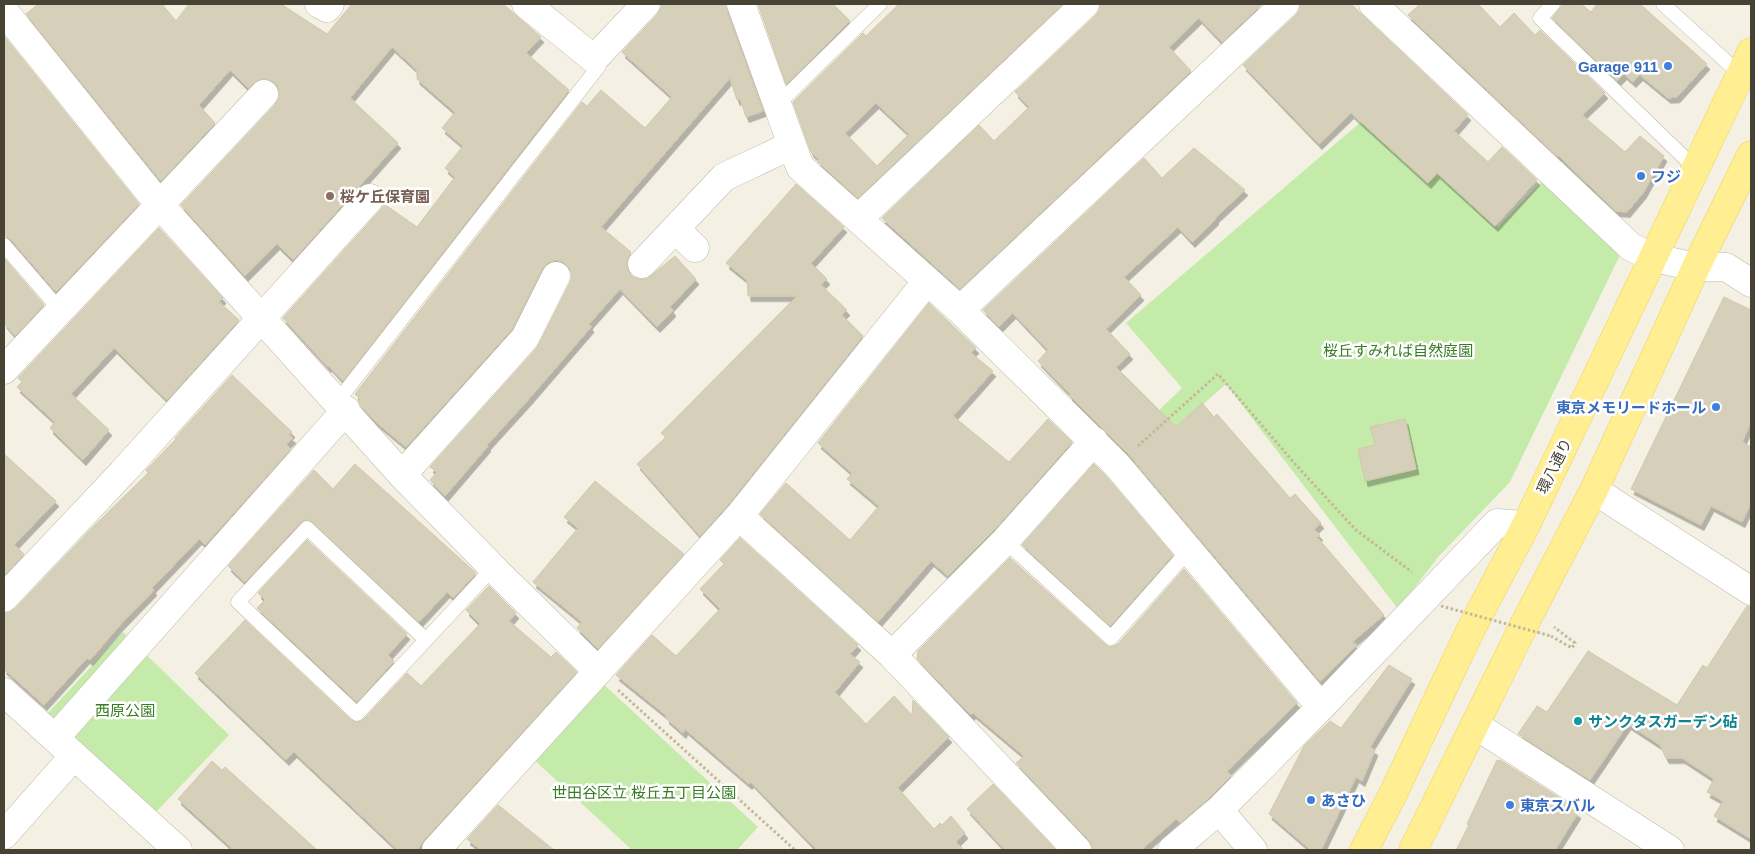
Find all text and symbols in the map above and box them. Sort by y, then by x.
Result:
place label: Garage 911 [1578,58,1658,75]
marker: Garage 911 [1662,60,1674,72]
place label: フジ [1651,168,1681,185]
marker: フジ [1635,170,1647,182]
place label: 桜ケ丘保育園 [340,188,430,205]
marker: 桜ケ丘保育園 [324,190,336,202]
park label: 桜丘すみれば自然庭園 [1323,342,1473,359]
place label: 東京メモリードホール [1556,399,1706,416]
marker: 東京メモリードホール [1710,401,1722,413]
street label: 環八通り [1533,435,1575,497]
park label: 西原公園 [95,702,155,719]
place label: サンクタスガーデン砧 [1588,713,1737,730]
marker: サンクタスガーデン砧 [1572,715,1584,727]
park label: 世田谷区立 桜丘五丁目公園 [552,784,736,801]
place label: あさひ [1321,792,1366,809]
marker: あさひ [1305,794,1317,806]
place label: 東京スバル [1520,797,1595,814]
marker: 東京スバル [1504,799,1516,811]

